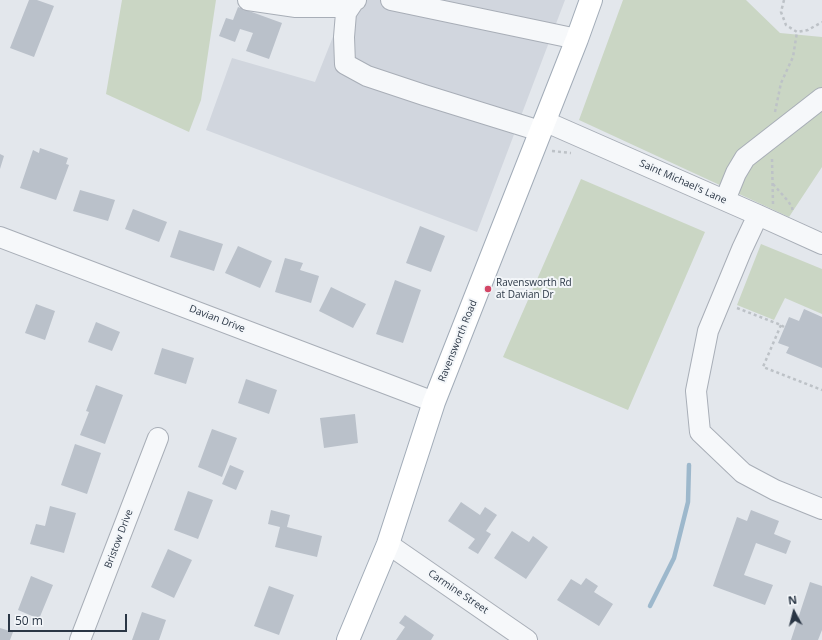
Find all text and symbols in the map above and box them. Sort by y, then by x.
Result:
street label: Saint Michael's Lane [638,157,728,207]
place label: Ravensworth Rd at Davian Dr [496,277,572,300]
marker: Ravensworth Rd at Davian Dr [483,284,493,294]
street label: Ravensworth Road [436,298,480,384]
street label: Davian Drive [187,303,247,335]
street label: Bristow Drive [102,508,136,570]
street label: Carmine Street [426,567,490,617]
north arrow [774,592,814,632]
text: N [787,592,798,608]
scale bar [10,606,129,632]
text: 50 m [15,612,43,629]

